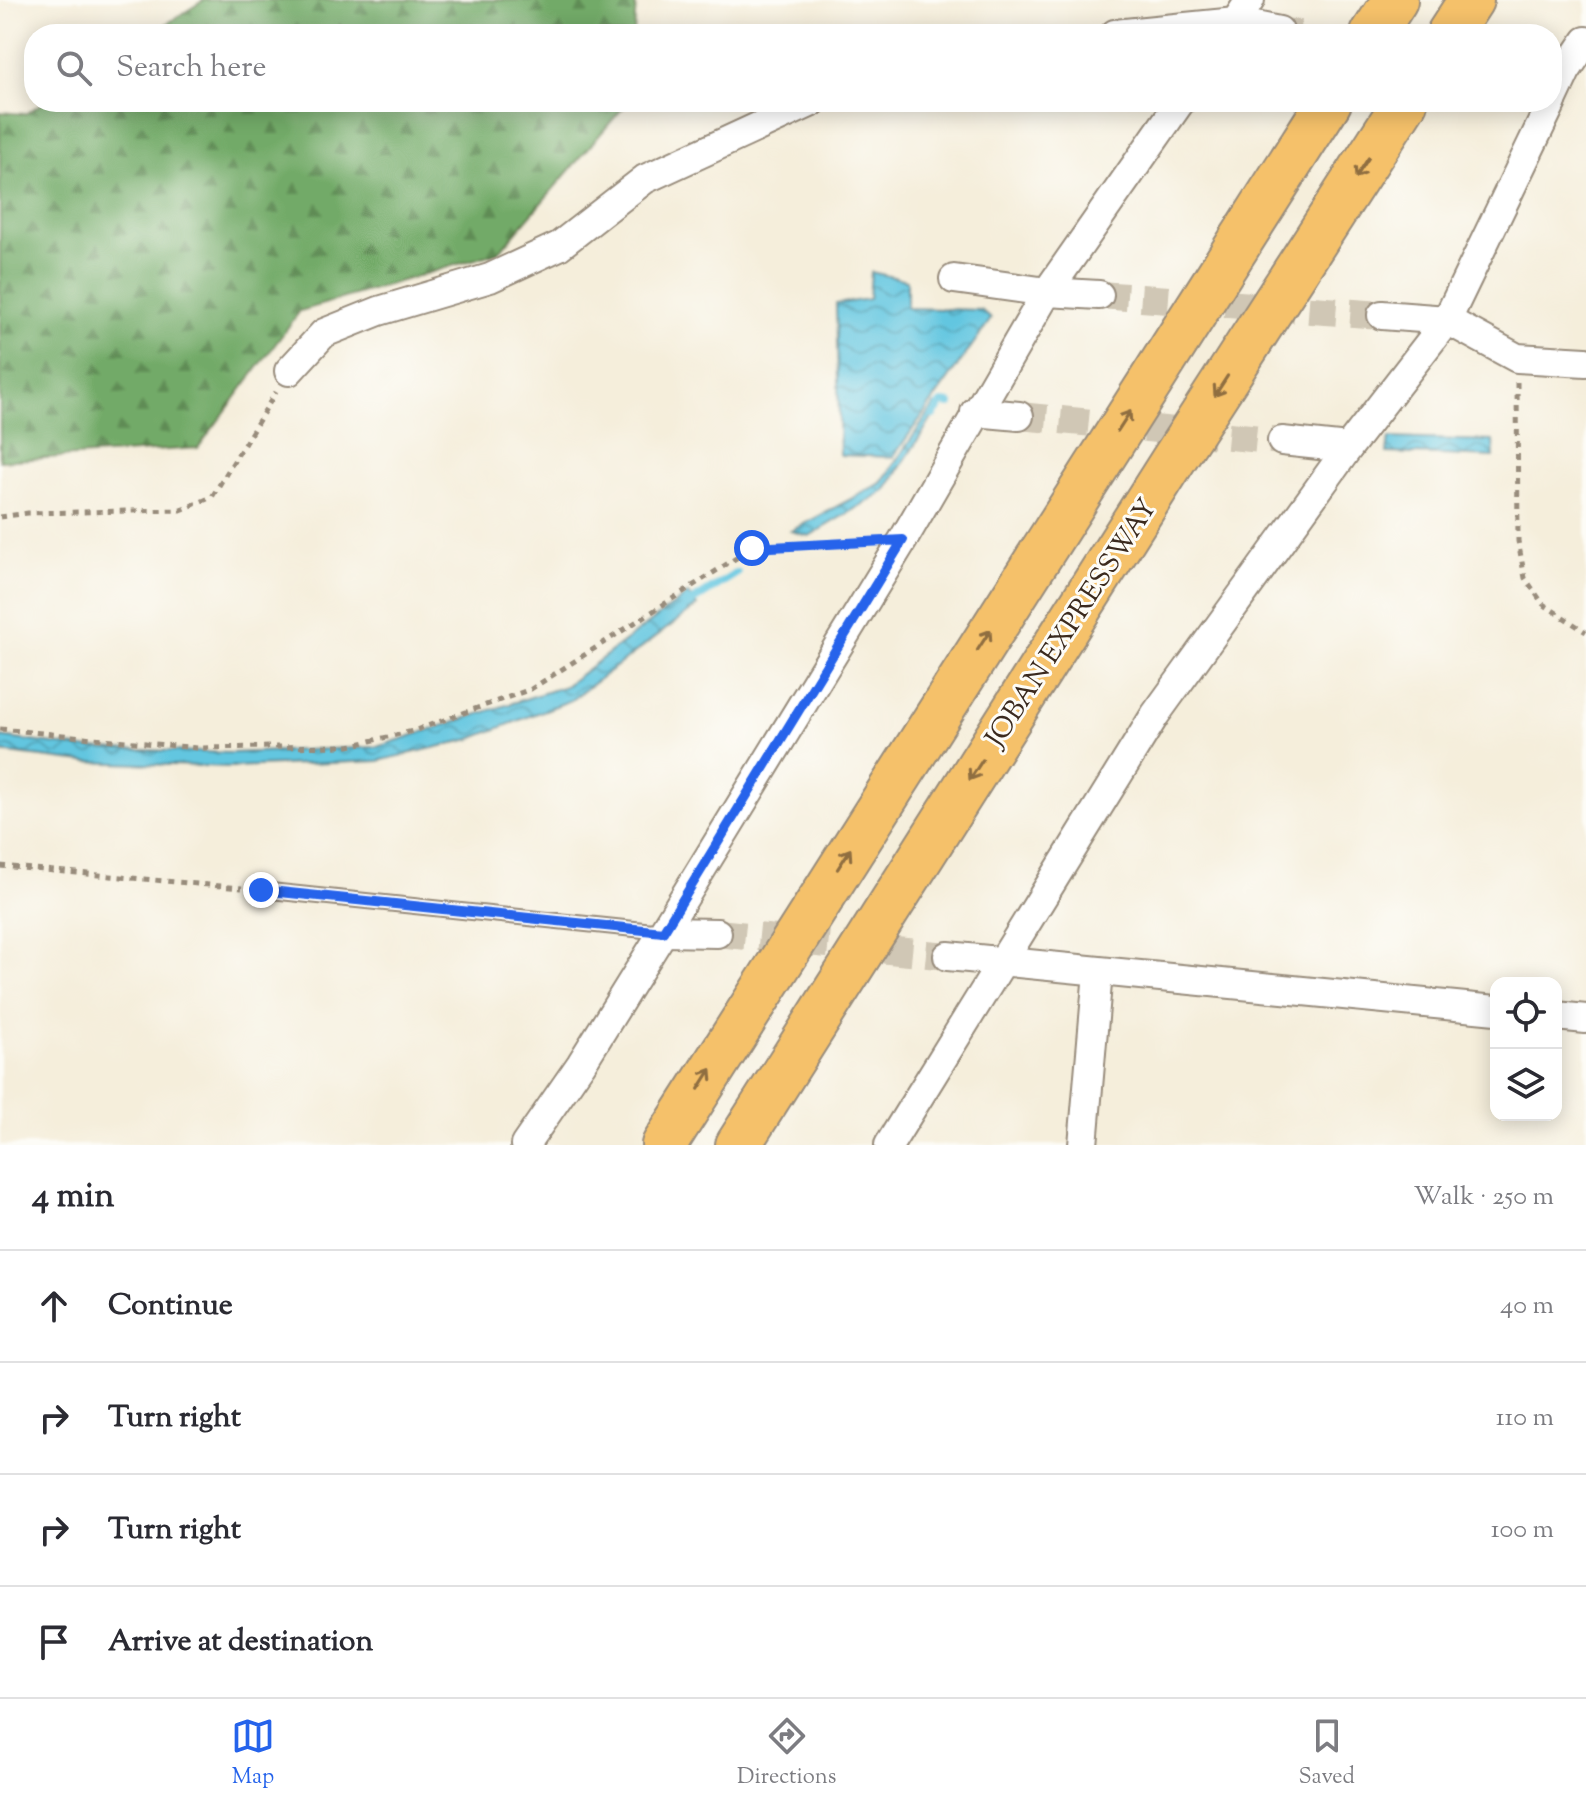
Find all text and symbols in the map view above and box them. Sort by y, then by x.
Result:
search box [24,24,1562,112]
icon: search [52,46,96,90]
text: Search here [116,47,266,90]
one-way arrow [1354,156,1371,178]
one-way arrow [1213,374,1229,397]
one-way arrow [1116,410,1132,433]
street label: JOBAN EXPRESSWAY [976,491,1168,758]
route start [734,530,770,566]
one-way arrow [977,629,993,652]
one-way arrow [967,758,983,781]
one-way arrow [837,848,853,871]
route end [243,872,279,908]
map controls [1490,977,1562,1121]
button: locate [1490,977,1562,1049]
button: layers [1490,1049,1562,1121]
one-way arrow [698,1068,714,1091]
text: 4 min [32,1173,114,1222]
text: Walk · 250 m [1413,1179,1554,1216]
icon: ahead [32,1284,76,1328]
text: Continue [108,1285,233,1328]
text: 40 m [1500,1288,1554,1325]
icon: right [32,1396,76,1440]
text: Turn right [108,1397,241,1440]
text: 110 m [1496,1400,1554,1437]
icon: right [32,1508,76,1552]
text: Turn right [108,1509,241,1552]
text: 100 m [1491,1512,1554,1549]
icon: arrive [32,1620,76,1664]
text: Arrive at destination [108,1621,373,1664]
tab: Map [231,1714,275,1794]
tab: Directions [737,1714,836,1794]
tab: Saved [1298,1714,1355,1794]

